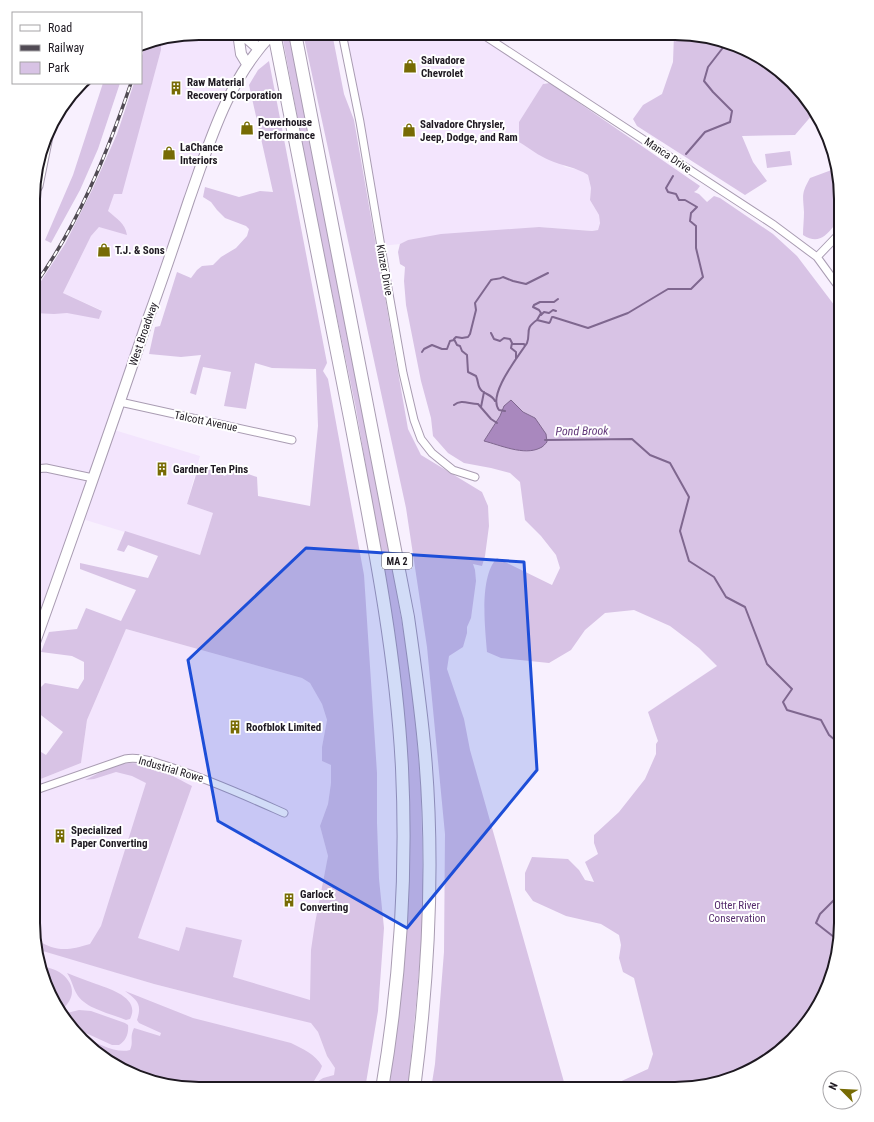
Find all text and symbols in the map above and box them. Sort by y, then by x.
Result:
legend [12,12,142,84]
text: Road [48,21,72,35]
text: Railway [48,41,84,55]
place label: Salvadore Chevrolet [421,54,465,80]
shop icon: Salvadore Chevrolet [402,58,418,74]
text: Park [48,61,70,75]
place label: Raw Material Recovery Corporation [187,76,282,102]
building icon: Raw Material Recovery Corporation [168,80,184,96]
place label: Powerhouse Performance [258,116,315,142]
place label: Salvadore Chrysler, Jeep, Dodge, and Ram [420,118,518,144]
shop icon: Powerhouse Performance [239,120,255,136]
shop icon: Salvadore Chrysler, Jeep, Dodge, and Ram [401,122,417,138]
street label: Manca Drive [642,135,694,176]
place label: LaChance Interiors [180,141,223,167]
shop icon: LaChance Interiors [161,145,177,161]
shop icon: T.J. & Sons [96,242,112,258]
place label: T.J. & Sons [115,244,165,257]
street label: Kinzer Drive [374,244,395,297]
street label: West Broadway [126,300,161,368]
street label: Talcott Avenue [173,408,239,435]
water label: Pond Brook [555,424,609,438]
building icon: Gardner Ten Pins [154,461,170,477]
place label: Gardner Ten Pins [173,463,248,476]
road number: MA 2 [382,553,412,569]
building icon: Roofblok Limited [227,719,243,735]
place label: Roofblok Limited [246,721,321,734]
street label: Industrial Rowe [137,754,205,785]
place label: Specialized Paper Converting [71,824,148,850]
building icon: Specialized Paper Converting [52,828,68,844]
place label: Garlock Converting [300,888,348,914]
building icon: Garlock Converting [281,892,297,908]
park label: Otter River Conservation [708,899,766,925]
north arrow [822,1070,862,1110]
text: N [826,1080,841,1092]

